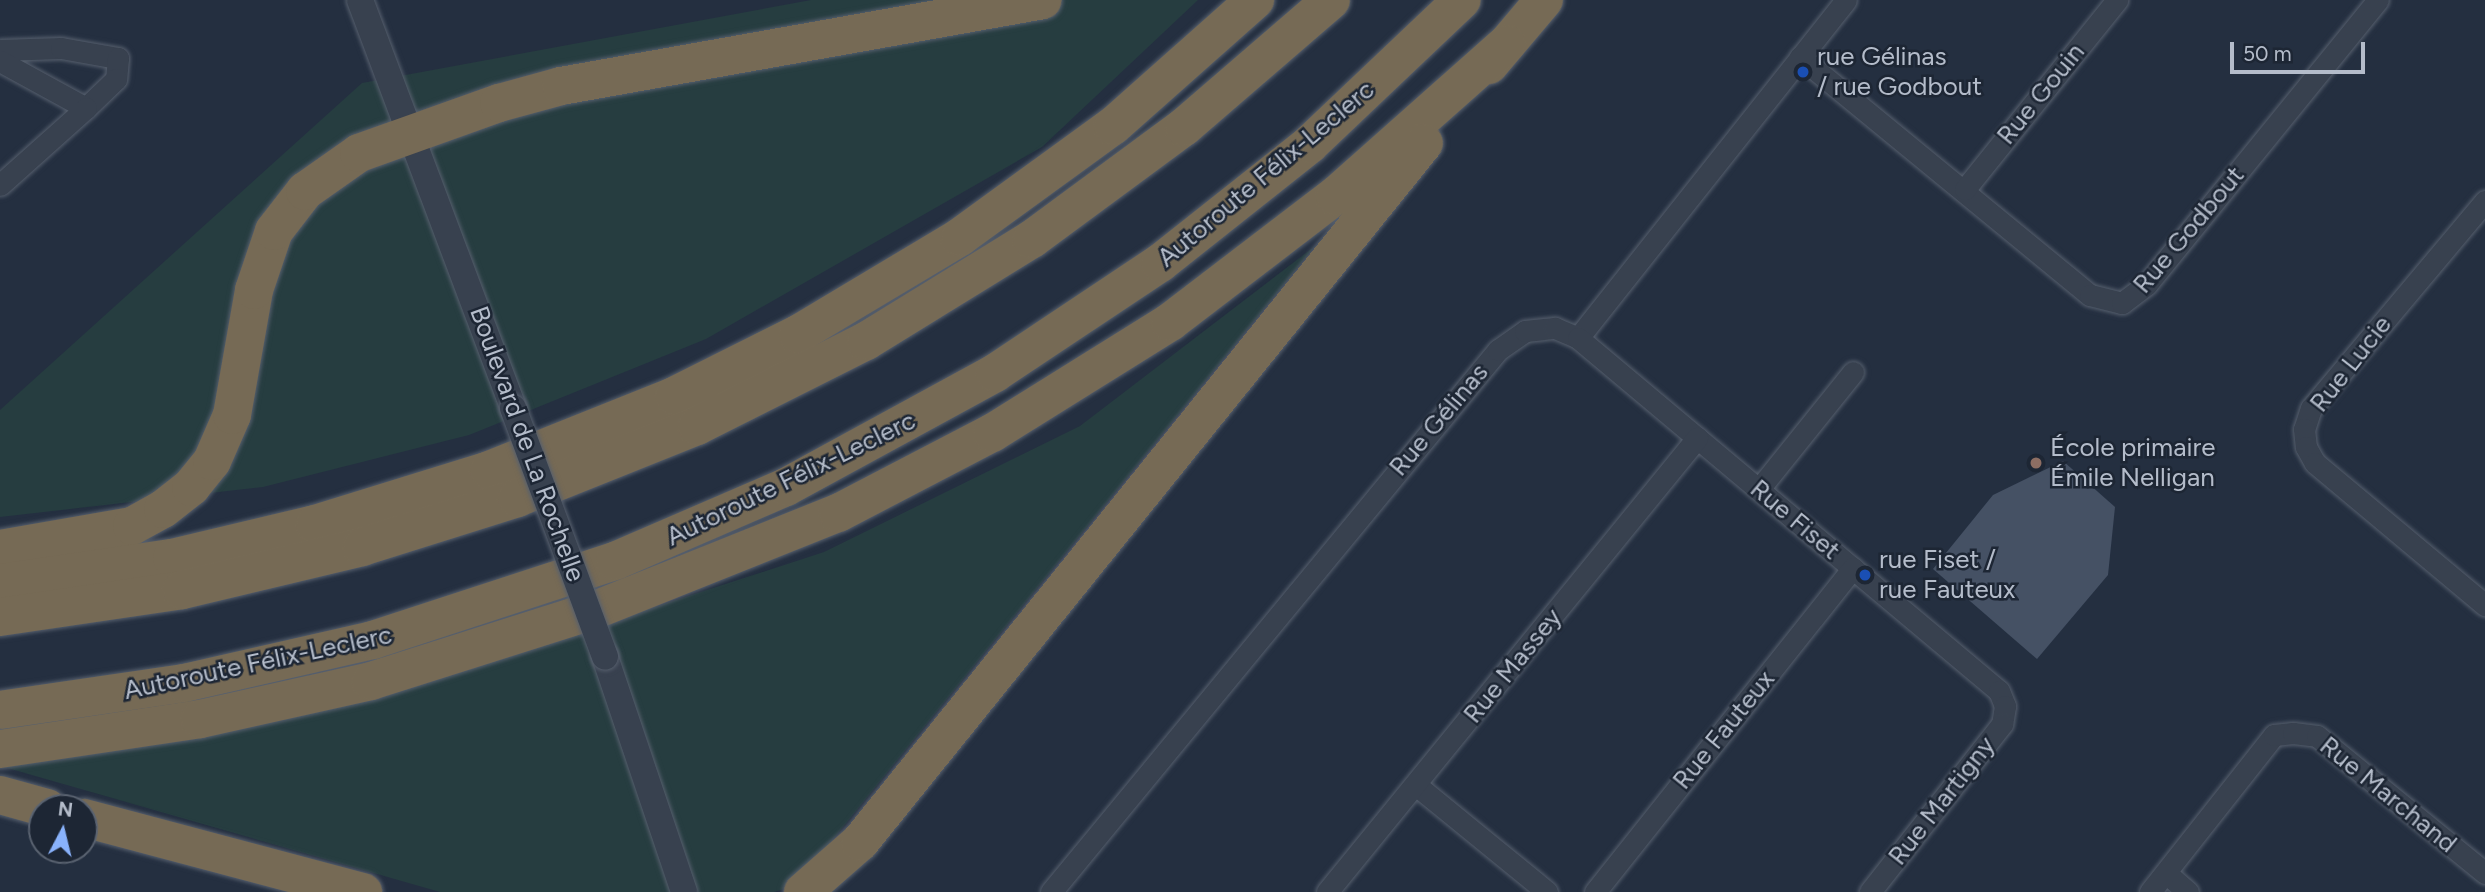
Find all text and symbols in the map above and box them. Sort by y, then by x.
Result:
scale bar [2233,28,2368,72]
street label: Rue Gouin [1991,37,2091,151]
place label: rue Gélinas / rue Godbout [1817,41,1982,102]
text: 50 m [2243,41,2292,66]
marker: rue Gélinas / rue Godbout [1795,64,1811,80]
street label: Autoroute Félix-Leclerc [1151,74,1381,274]
street label: Rue Godbout [2127,160,2251,300]
street label: Boulevard de La Rochelle [463,302,591,586]
street label: Rue Lucie [2304,310,2398,418]
street label: Rue Gélinas [1383,357,1495,483]
street label: Autoroute Félix-Leclerc [661,405,921,553]
place label: École primaire Émile Nelligan [2050,432,2215,494]
marker: École primaire Émile Nelligan [2028,455,2044,471]
street label: Rue Fiset [1744,473,1846,567]
place label: rue Fiset / rue Fauteux [1879,544,2015,606]
marker: rue Fiset / rue Fauteux [1857,567,1873,583]
street label: Rue Massey [1457,602,1569,730]
street label: Autoroute Félix-Leclerc [121,619,395,707]
street label: Rue Fauteux [1667,664,1781,796]
street label: Rue Martigny [1882,730,2002,872]
street label: Rue Marchand [2313,730,2463,860]
north arrow [28,794,98,864]
text: N [57,797,74,822]

